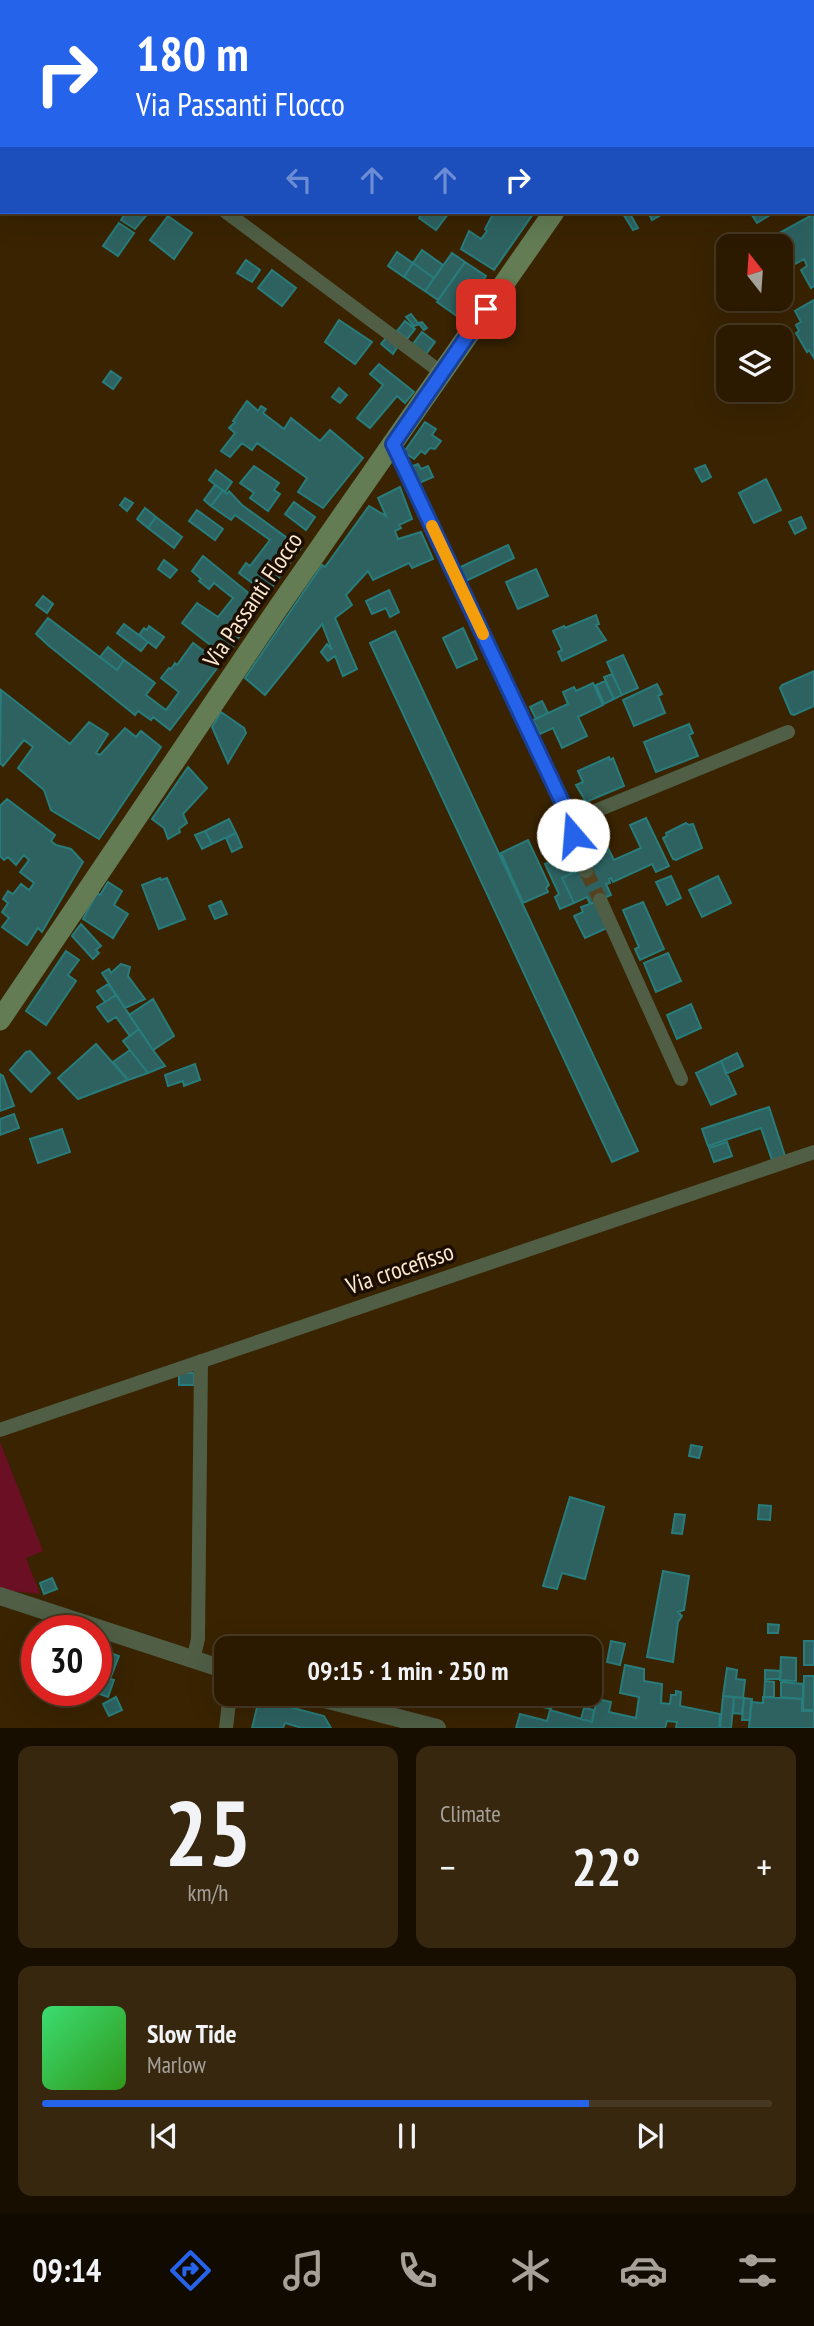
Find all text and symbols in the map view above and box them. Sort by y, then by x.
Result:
text: 180 m [136,21,249,85]
icon: right [21,28,112,119]
text: Via Passanti Flocco [136,83,345,125]
icon: left [280,161,318,199]
icon: ahead [353,161,391,199]
icon: ahead [426,161,464,199]
icon: right [499,161,537,199]
north arrow [716,234,793,312]
map controls [716,234,793,402]
pin [456,279,516,339]
icon: arrive [467,290,505,328]
button: layers [716,325,793,402]
street label: Via Passanti Flocco [195,526,309,674]
position arrow [536,798,610,872]
street label: Via crocefisso [341,1236,458,1302]
speed limit sign: 30 [21,1615,112,1706]
text: 09:15 · 1 min · 250 m [308,1654,508,1687]
text: 25 [165,1773,252,1891]
text: Climate [440,1799,501,1828]
text: 22° [572,1833,640,1900]
text: − [440,1842,456,1891]
text: + [756,1842,772,1891]
text: km/h [188,1878,228,1907]
text: Slow Tide [147,2017,237,2050]
text: Marlow [147,2050,206,2079]
icon: previous [145,2117,183,2155]
icon: pause [388,2117,426,2155]
icon: next [631,2117,669,2155]
icon: directions [166,2246,215,2295]
icon: music [279,2246,328,2295]
icon: phone [393,2246,442,2295]
icon: climate [506,2246,555,2295]
icon: car [619,2246,668,2295]
icon: filters [733,2246,782,2295]
text: 09:14 [32,2249,101,2291]

